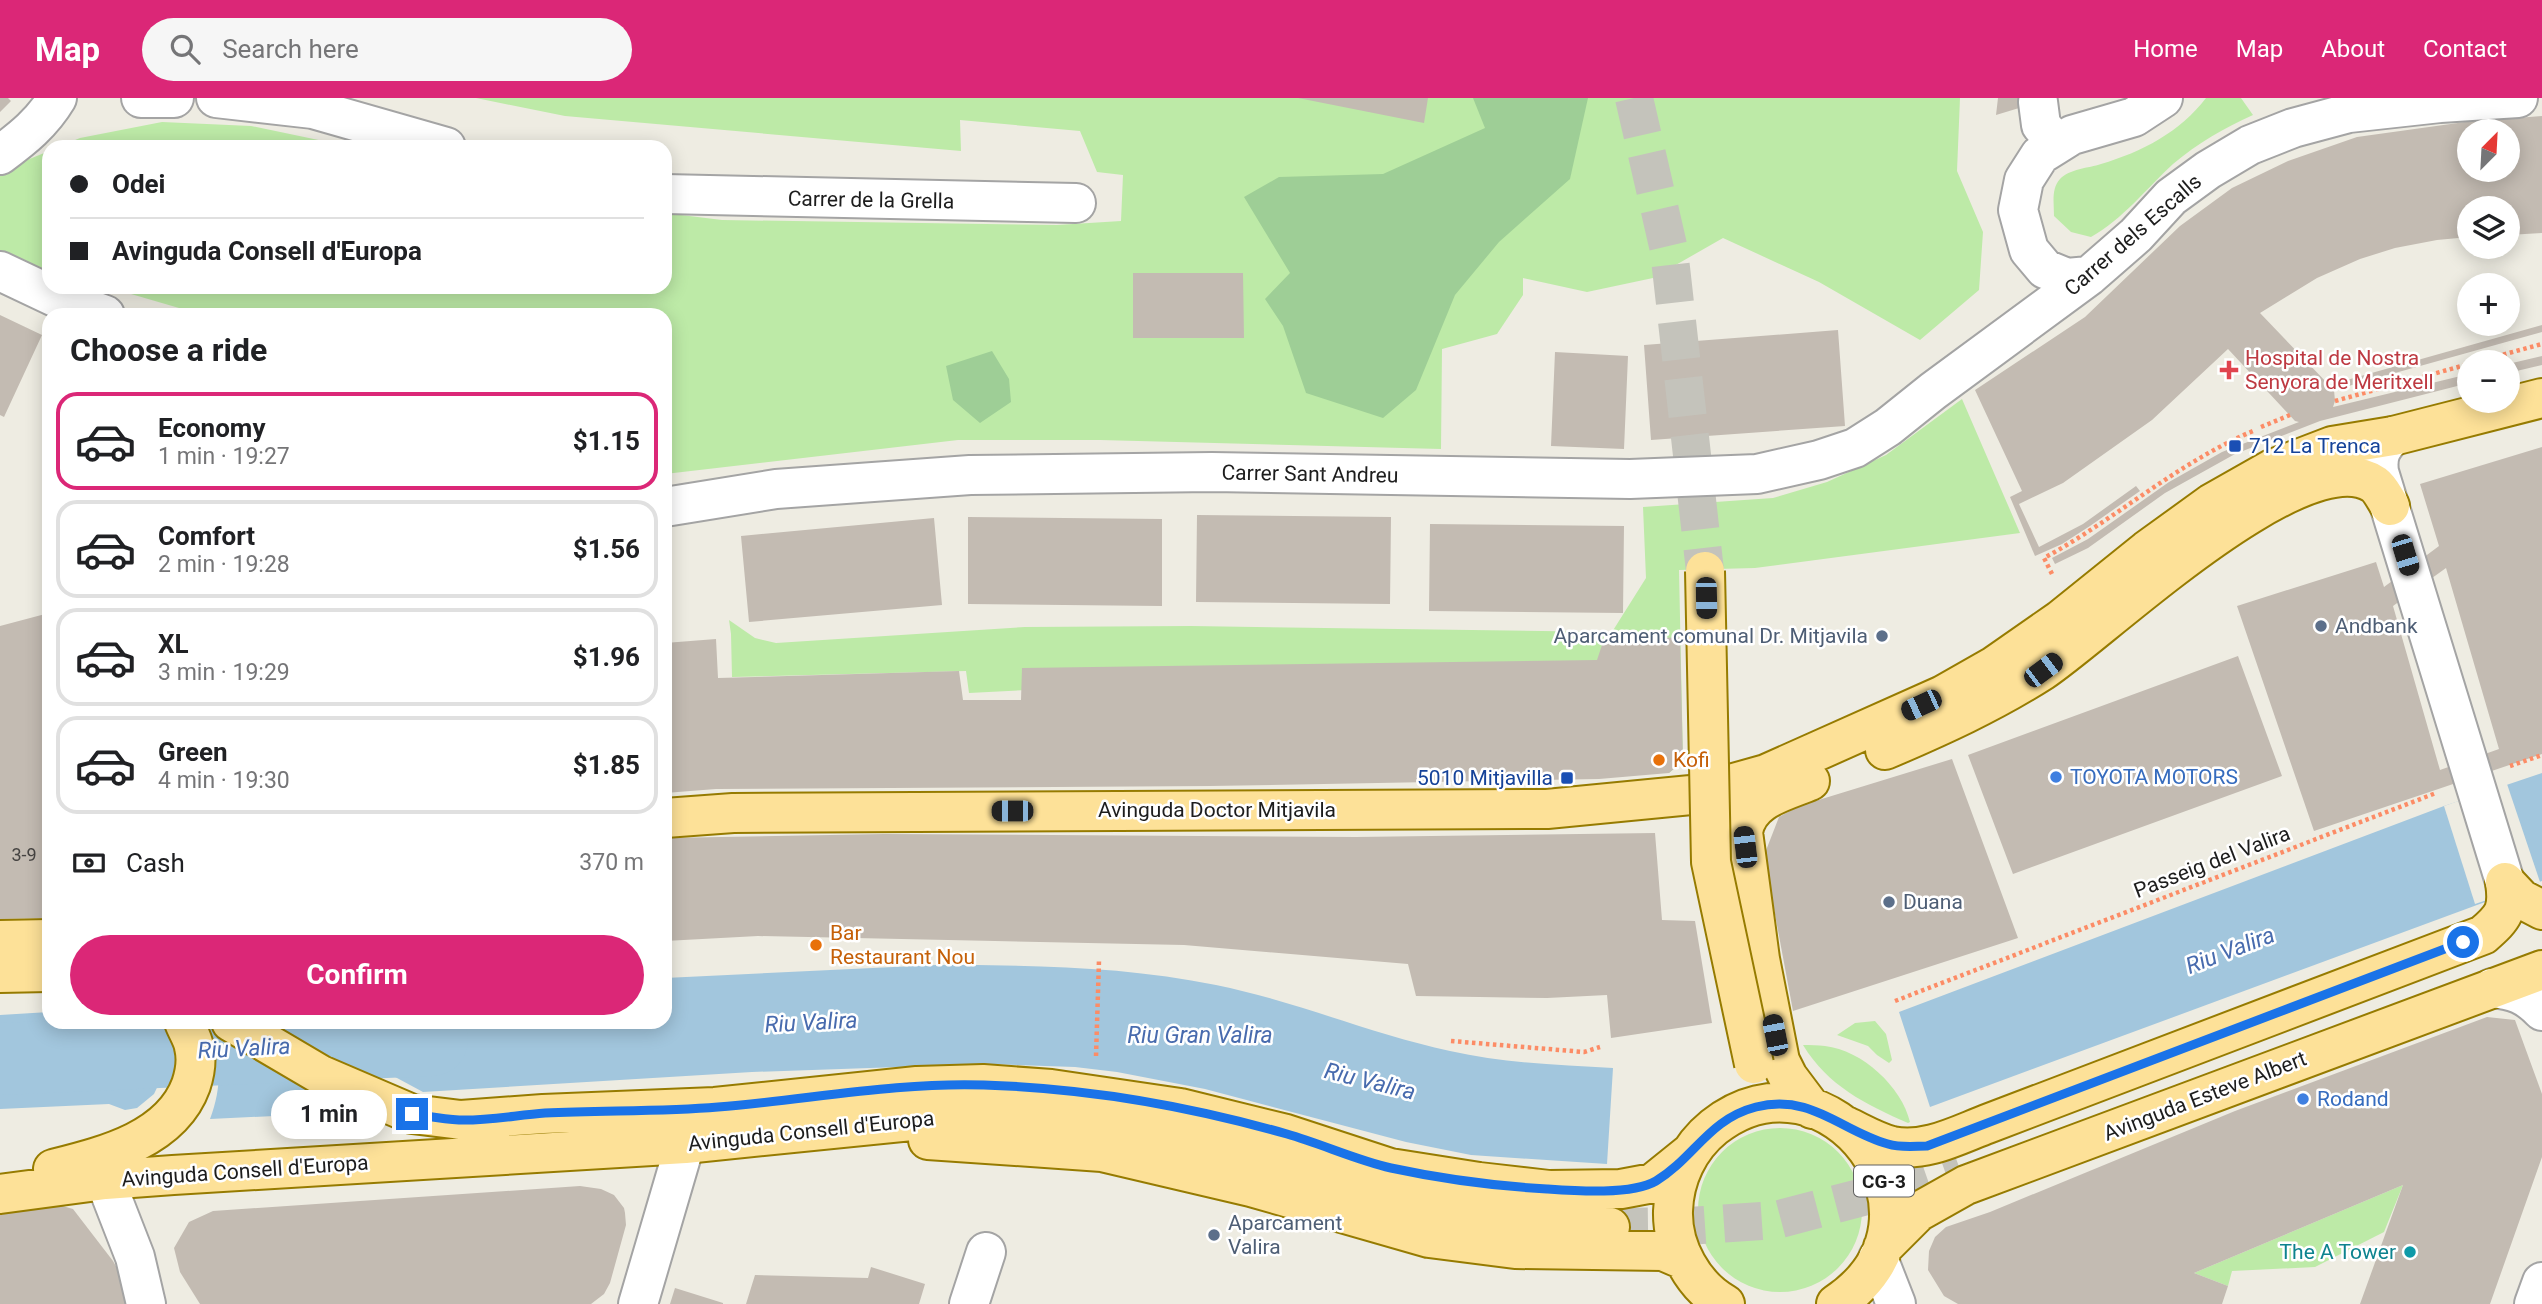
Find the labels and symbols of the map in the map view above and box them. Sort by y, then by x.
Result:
north arrow [2457,119,2520,182]
street label: Carrer dels Escalls [2060,169,2206,301]
street label: Carrer de la Grella [788,187,954,213]
place label: Hospital de Nostra Senyora de Meritxell [2245,346,2434,394]
marker: Hospital de Nostra Senyora de Meritxell [2219,360,2239,380]
place label: 712 La Trenca [2249,434,2381,458]
marker: 712 La Trenca [2227,438,2243,454]
street label: Carrer Sant Andreu [1221,460,1399,488]
car [2389,532,2422,578]
car [1696,577,1717,619]
place label: Andbank [2335,614,2418,638]
marker: Andbank [2313,618,2329,634]
place label: Aparcament comunal Dr. Mitjavila [1553,624,1868,648]
marker: Aparcament comunal Dr. Mitjavila [1874,628,1890,644]
car [2020,649,2067,691]
car [1898,687,1945,723]
place label: Kofi [1673,748,1710,772]
marker: Kofi [1651,752,1667,768]
place label: TOYOTA MOTORS [2070,765,2238,789]
place label: 5010 Mitjavilla [1417,766,1553,790]
marker: TOYOTA MOTORS [2048,769,2064,785]
marker: 5010 Mitjavilla [1559,770,1575,786]
street label: Avinguda Doctor Mitjavila [1098,798,1336,822]
car [992,801,1034,822]
street label: Passeig del Valira [2130,821,2294,903]
car [1733,825,1758,869]
house number: 3-9 [11,844,37,865]
place label: Duana [1903,890,1963,914]
marker: Duana [1881,894,1897,910]
place label: Bar Restaurant Nou [830,921,975,969]
water label: Riu Valira [2182,921,2278,980]
route start [2447,926,2479,958]
marker: Bar Restaurant Nou [808,937,824,953]
water label: Riu Valira [764,1007,858,1038]
car [1761,1012,1790,1058]
water label: Riu Gran Valira [1127,1022,1273,1049]
water label: Riu Valira [197,1033,291,1064]
street label: Avinguda Esteve Albert [2100,1046,2310,1146]
water label: Riu Valira [1321,1057,1418,1106]
place label: Rodand [2317,1087,2389,1111]
callout: 1 min [272,1090,388,1138]
marker: Rodand [2295,1091,2311,1107]
route end [396,1098,428,1130]
street label: Avinguda Consell d'Europa [687,1106,935,1156]
street label: Avinguda Consell d'Europa [121,1150,369,1192]
road number: CG-3 [1854,1166,1914,1196]
place label: Aparcament Valira [1228,1211,1342,1259]
marker: Aparcament Valira [1206,1227,1222,1243]
place label: The A Tower [2280,1240,2396,1264]
marker: The A Tower [2402,1244,2418,1260]

